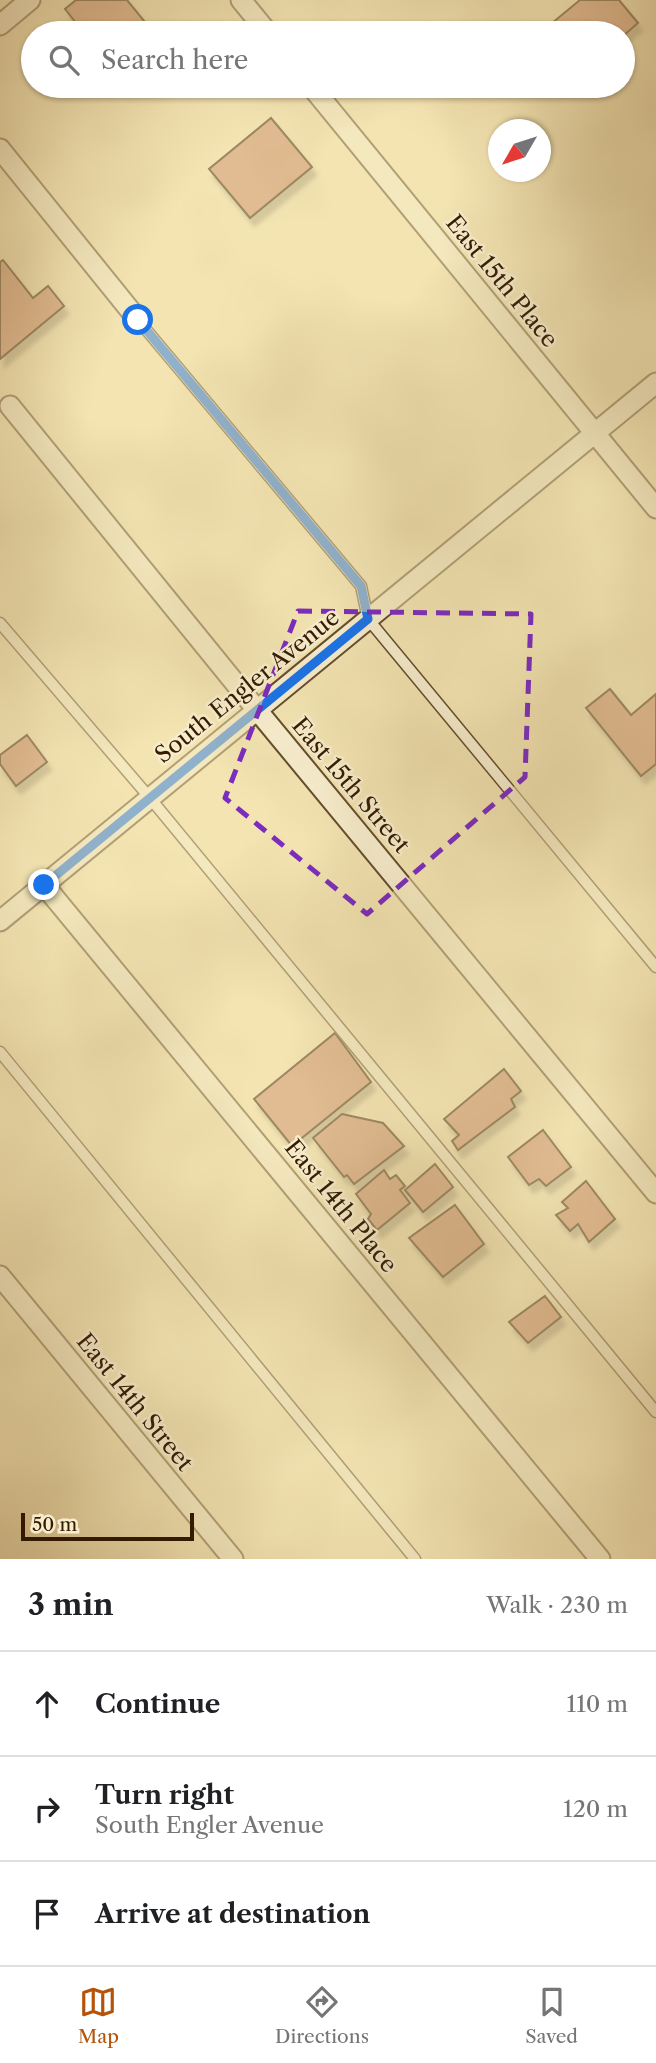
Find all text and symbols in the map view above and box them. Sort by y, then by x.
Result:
search box [21,21,635,98]
icon: search [45,41,83,79]
text: Search here [101,44,248,76]
north arrow [488,119,551,182]
street label: East 15th Place [440,209,564,353]
route start [122,304,153,335]
street label: South Engler Avenue [149,603,345,769]
street label: East 15th Street [286,712,416,858]
route end [28,869,59,900]
street label: East 14th Place [279,1134,403,1278]
street label: East 14th Street [71,1328,199,1476]
scale bar [21,1510,194,1542]
text: 50 m [32,1513,77,1536]
text: 3 min [28,1586,114,1623]
text: Walk · 230 m [486,1591,628,1619]
icon: ahead [28,1685,66,1723]
text: Continue [95,1688,220,1720]
text: 110 m [567,1690,628,1718]
text: Turn right [95,1779,234,1811]
icon: right [28,1790,66,1828]
text: 120 m [563,1795,628,1823]
text: South Engler Avenue [95,1811,324,1839]
icon: arrive [28,1895,66,1933]
text: Arrive at destination [95,1898,370,1930]
tab: Map [78,1983,119,2048]
tab: Directions [275,1983,369,2048]
tab: Saved [525,1983,578,2048]

